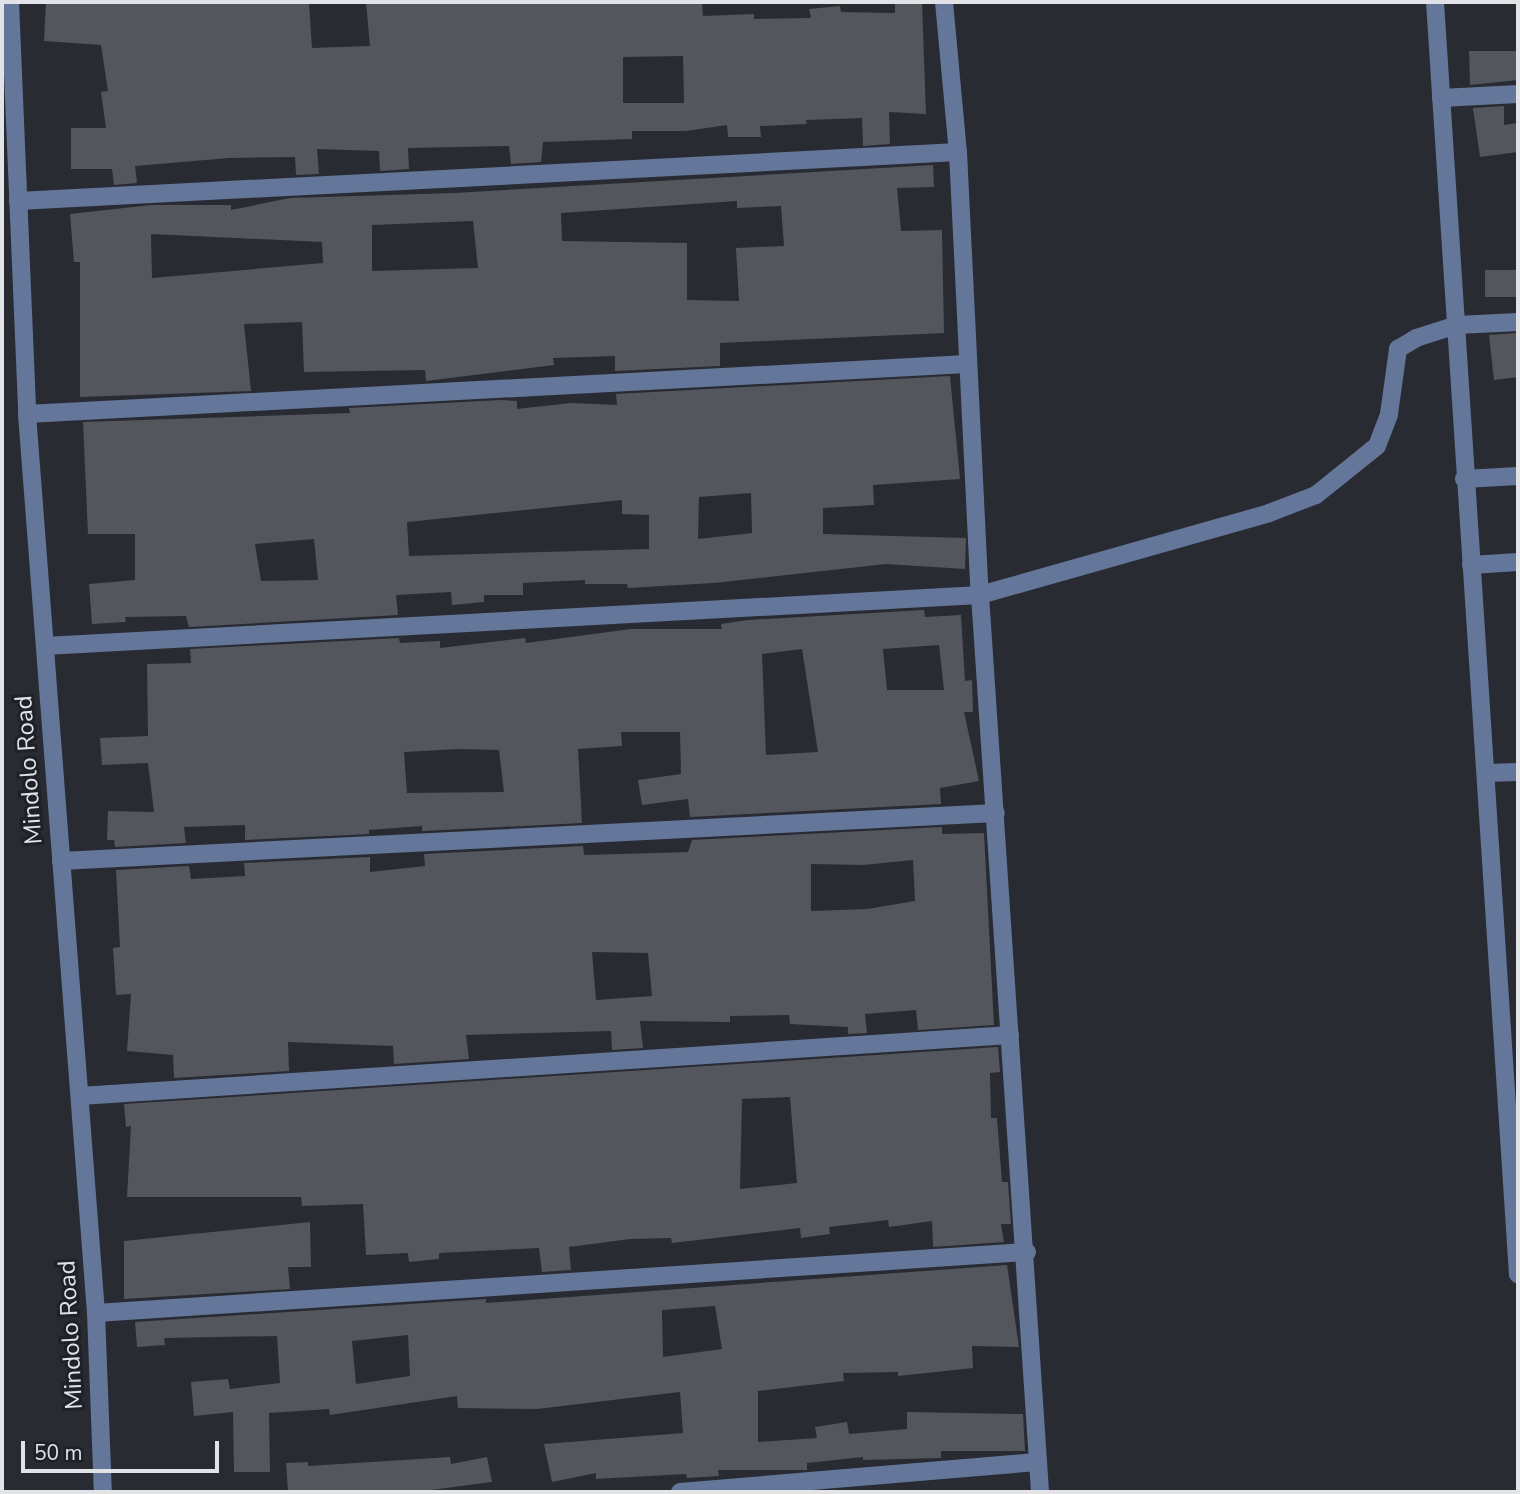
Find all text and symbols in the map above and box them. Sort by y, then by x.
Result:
street label: Mindolo Road [9,694,49,846]
street label: Mindolo Road [53,1260,89,1410]
scale bar [24,1428,222,1472]
text: 50 m [34,1439,83,1467]

